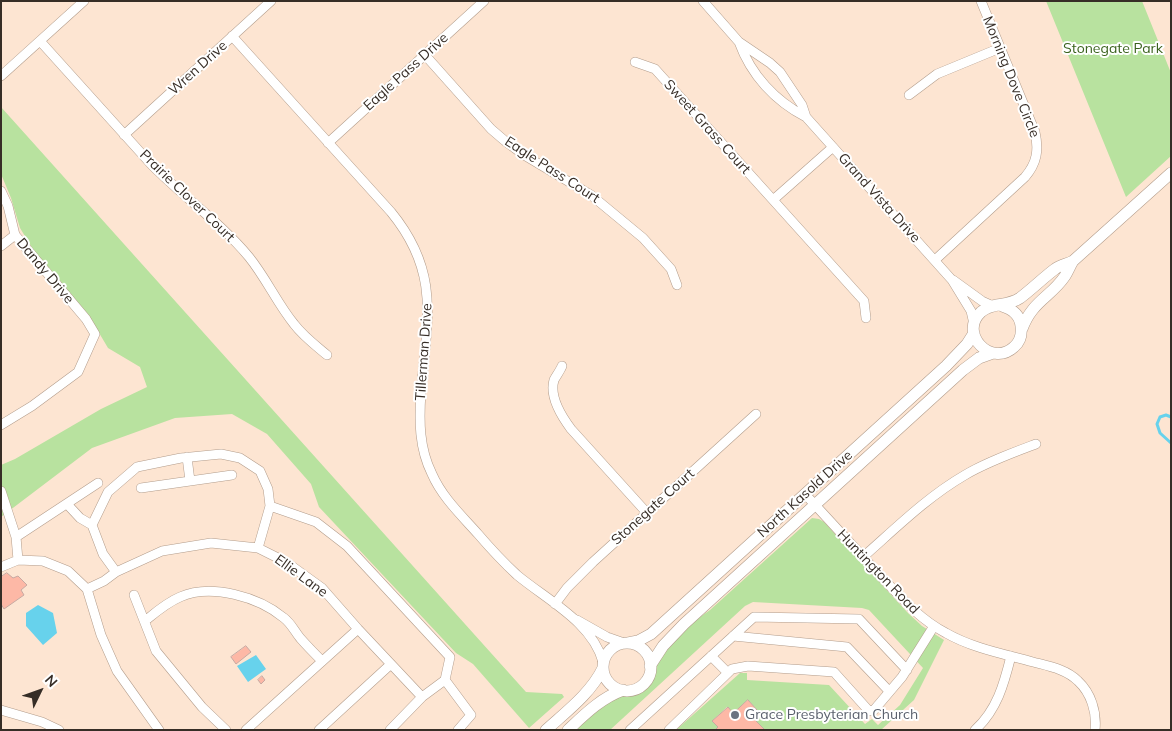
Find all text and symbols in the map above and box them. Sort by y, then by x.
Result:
street label: Morning Dove Circle [979,14,1043,140]
street label: Eagle Pass Drive [360,30,452,114]
street label: Wren Drive [165,37,231,99]
park label: Stonegate Park [1063,41,1163,57]
street label: Sweet Grass Court [660,76,754,178]
street label: Eagle Pass Court [501,133,603,207]
street label: Prairie Clover Court [136,146,238,246]
street label: Grand Vista Drive [834,150,924,246]
street label: Dandy Drive [13,235,77,307]
street label: Tillerman Drive [412,303,436,401]
street label: North Kasold Drive [754,447,856,541]
street label: Stonegate Court [608,465,698,549]
street label: Huntington Road [833,526,923,618]
street label: Ellie Lane [271,551,331,601]
north arrow [15,666,65,716]
text: N [41,671,61,691]
place label: Grace Presbyterian Church [745,707,918,723]
marker: Grace Presbyterian Church [729,709,741,721]

